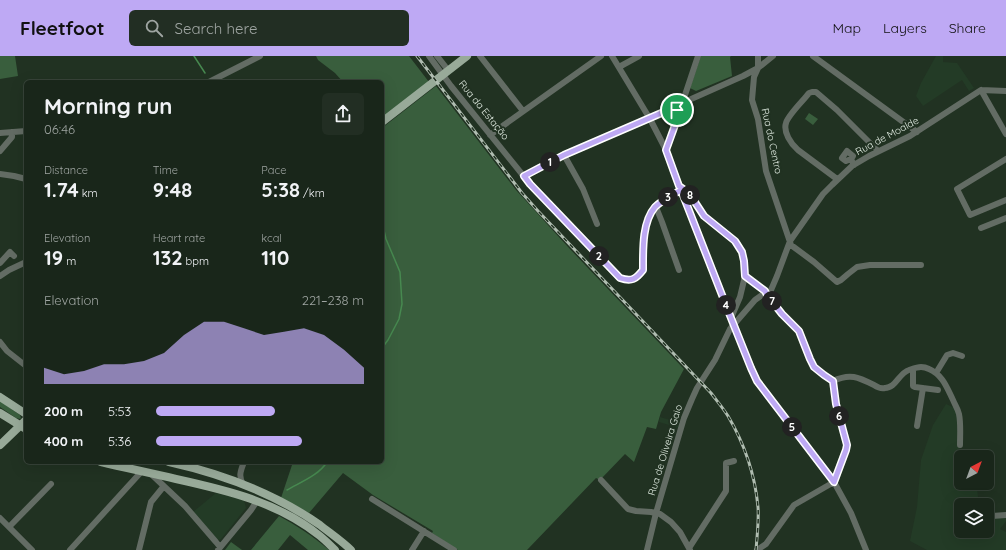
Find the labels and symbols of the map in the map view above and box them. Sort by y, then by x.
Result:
street label: Rua da Estação [456,78,512,142]
pin [660,93,694,127]
street label: Rua do Centro [759,107,785,175]
street label: Rua de Moalde [853,114,921,158]
pin: 1 [540,152,560,172]
pin: 8 [680,185,700,205]
pin: 3 [658,187,678,207]
pin: 2 [589,246,609,266]
pin: 7 [762,291,782,311]
pin: 4 [716,295,736,315]
street label: Rua de Oliveira Gaio [645,403,685,497]
pin: 6 [829,406,849,426]
pin: 5 [782,417,802,437]
north arrow [954,450,994,490]

